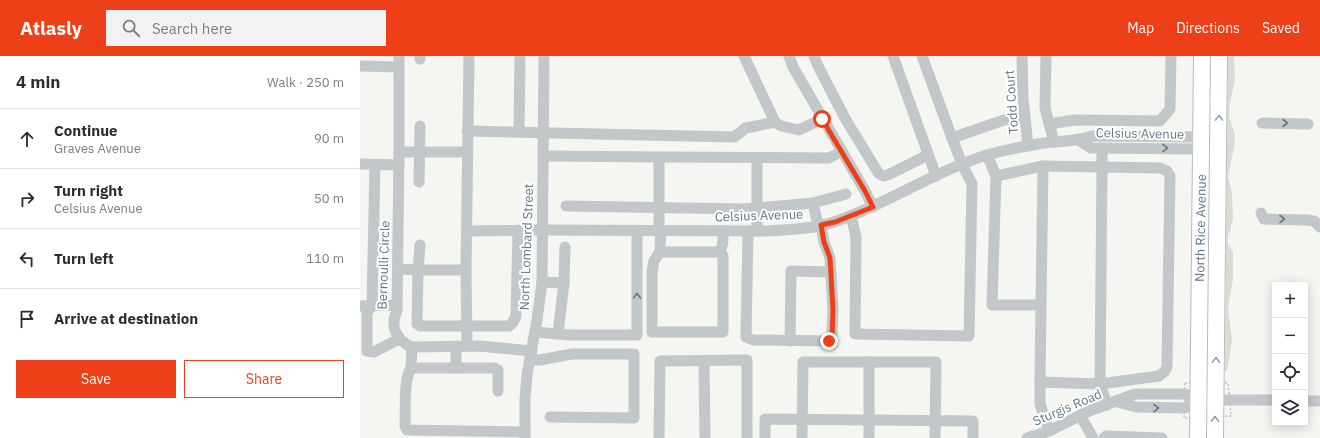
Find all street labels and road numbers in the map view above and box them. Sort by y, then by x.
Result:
street label: Todd Court [1001,69,1022,135]
street label: Celsius Avenue [1096,124,1184,143]
street label: North Rice Avenue [1191,174,1210,282]
street label: North Lombard Street [516,183,537,311]
street label: Celsius Avenue [714,205,804,226]
street label: Bernoulli Circle [373,220,394,310]
street label: Sturgis Road [1030,385,1104,430]

